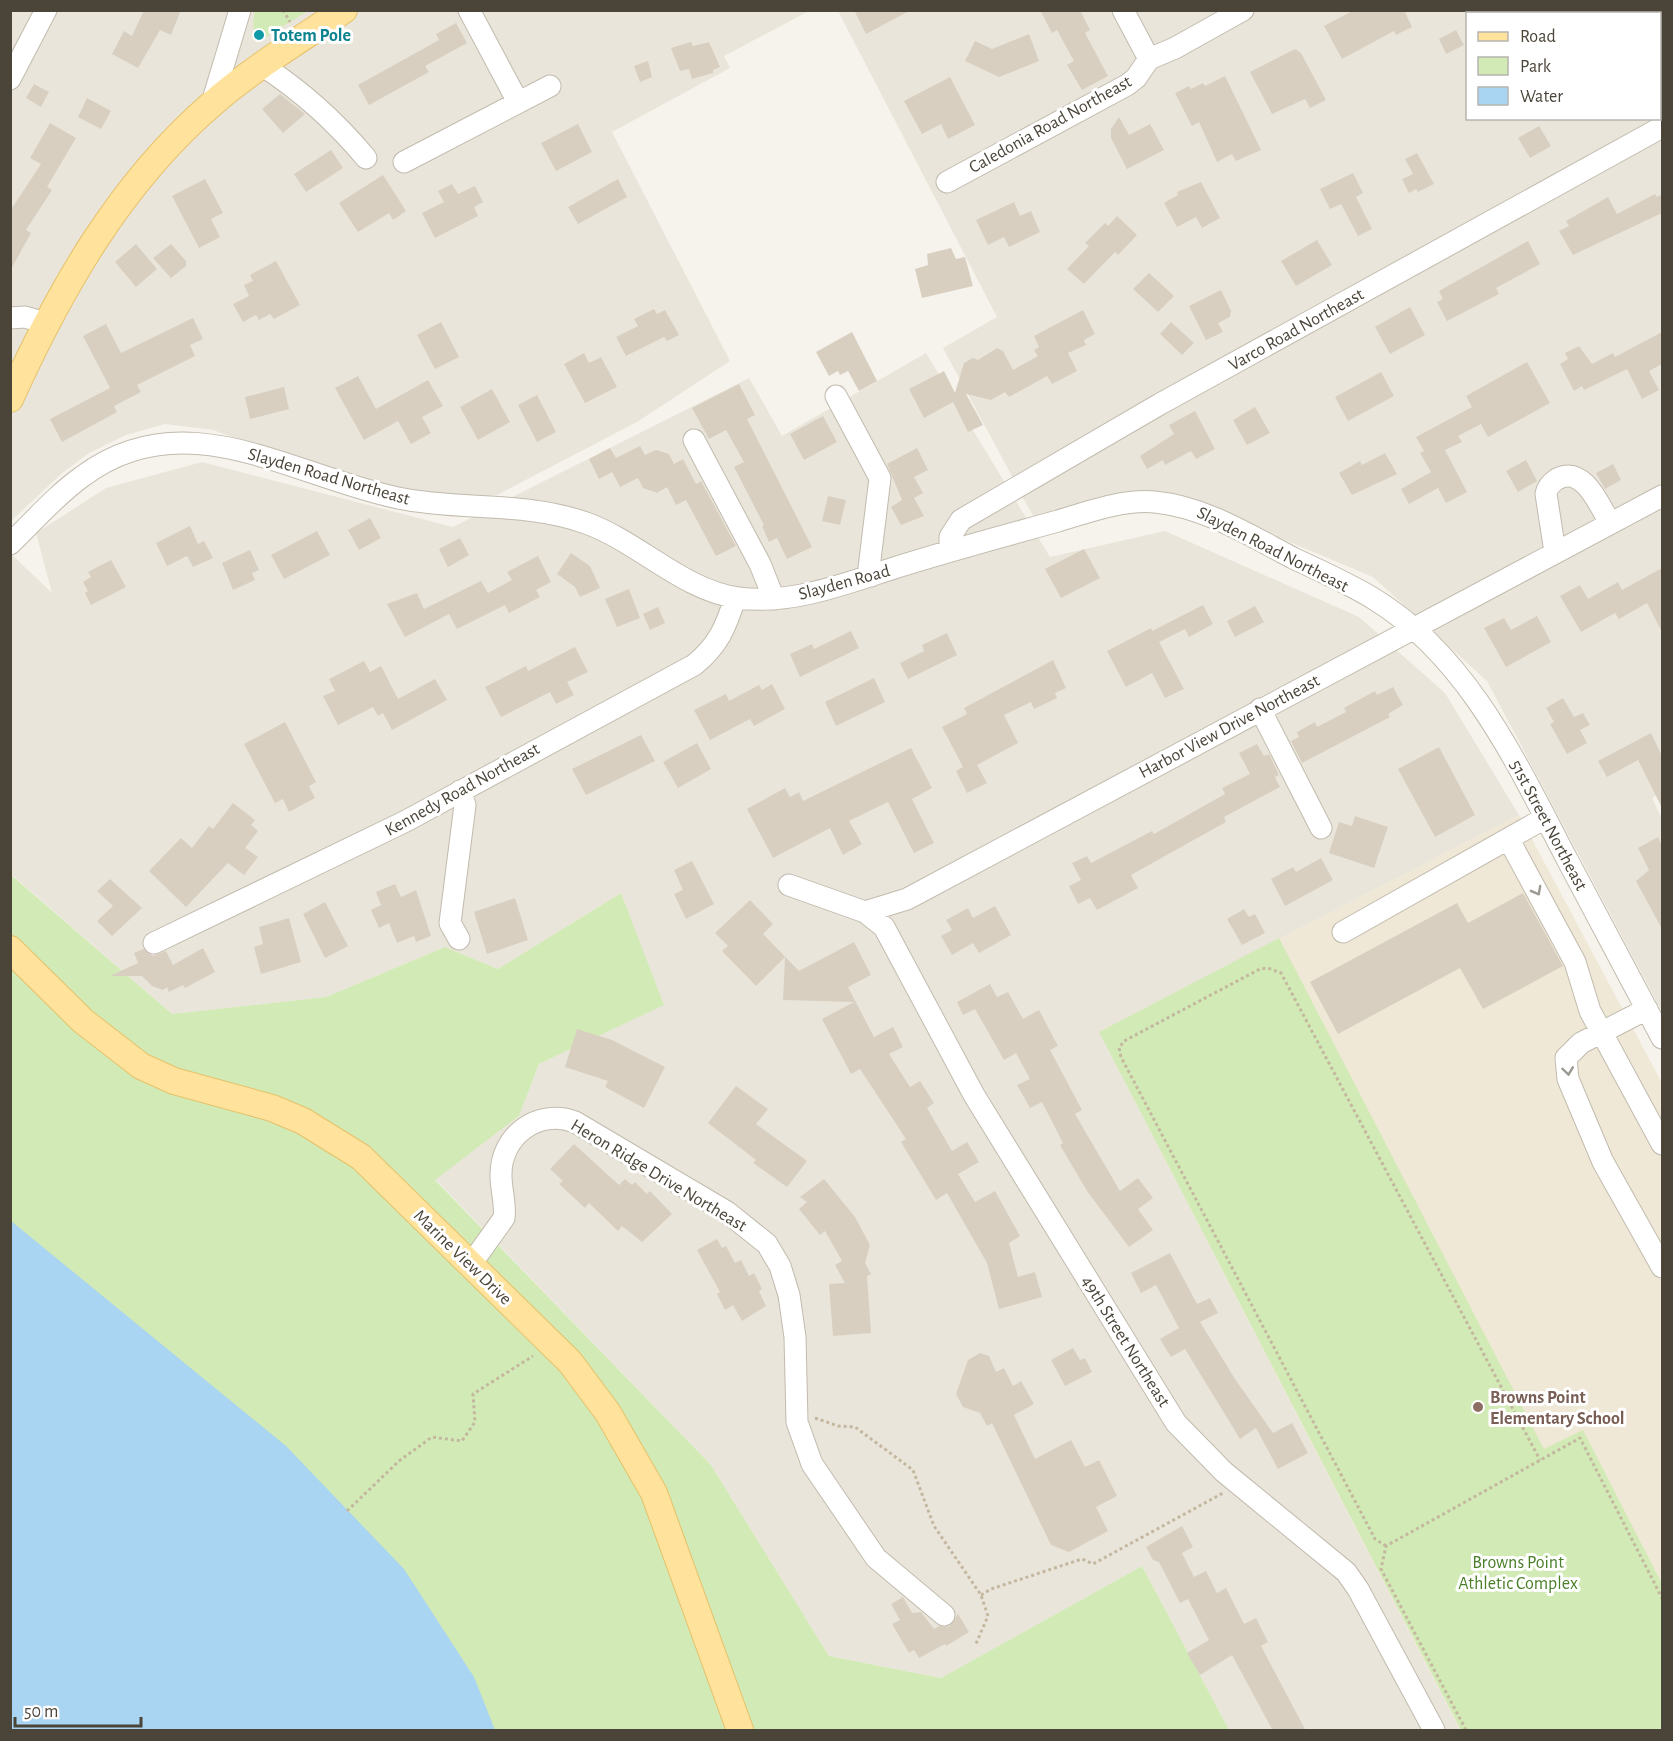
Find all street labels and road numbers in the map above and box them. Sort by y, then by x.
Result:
street label: Caledonia Road Northeast [966,73,1135,177]
street label: Varco Road Northeast [1226,285,1367,374]
street label: Slayden Road Northeast [246,445,412,509]
street label: Slayden Road Northeast [1194,504,1351,596]
street label: Slayden Road [797,562,892,604]
street label: Harbor View Drive Northeast [1136,672,1323,782]
street label: Kennedy Road Northeast [382,740,543,840]
street label: 51st Street Northeast [1506,757,1590,894]
street label: Heron Ridge Drive Northeast [567,1116,750,1236]
street label: Marine View Drive [410,1207,515,1309]
street label: 49th Street Northeast [1077,1273,1173,1411]

